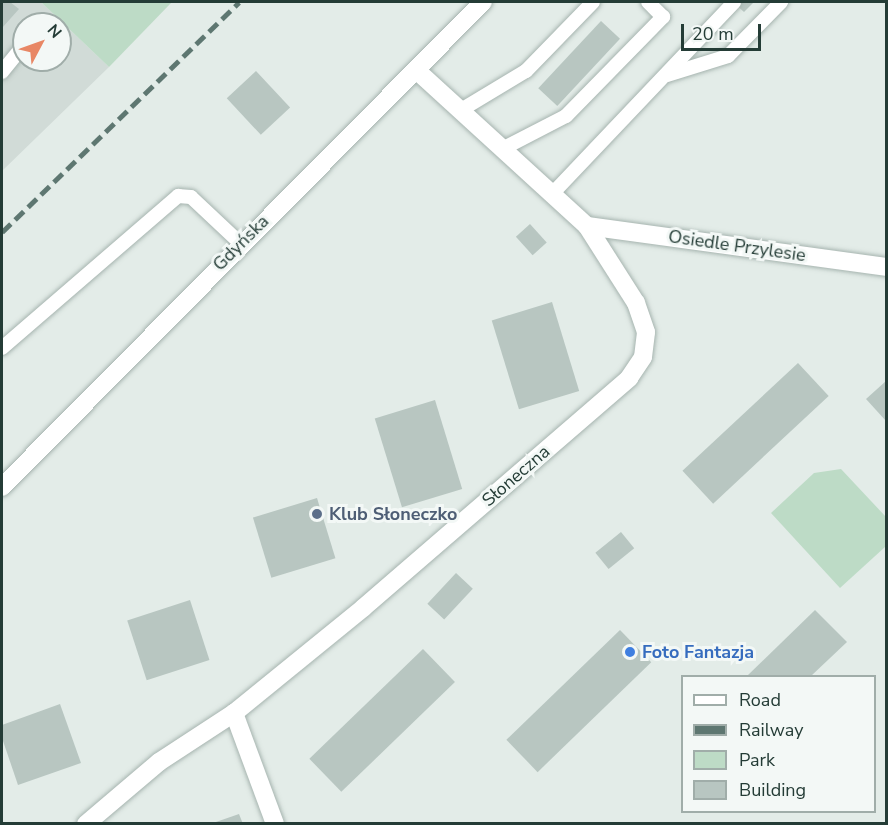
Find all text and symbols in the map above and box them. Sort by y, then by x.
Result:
north arrow [12,12,72,72]
scale bar [684,12,764,50]
text: N [42,20,66,43]
text: 20 m [692,22,734,46]
street label: Gdyńska [209,211,273,275]
street label: Osiedle Przylesie [667,226,807,266]
street label: Słoneczna [478,441,554,511]
place label: Klub Słoneczko [329,503,457,525]
marker: Klub Słoneczko [310,507,324,521]
place label: Foto Fantazja [642,641,754,663]
marker: Foto Fantazja [623,645,637,659]
legend [681,675,876,813]
text: Road [739,688,781,712]
text: Railway [739,718,804,742]
text: Park [739,748,775,772]
text: Building [739,778,806,802]

